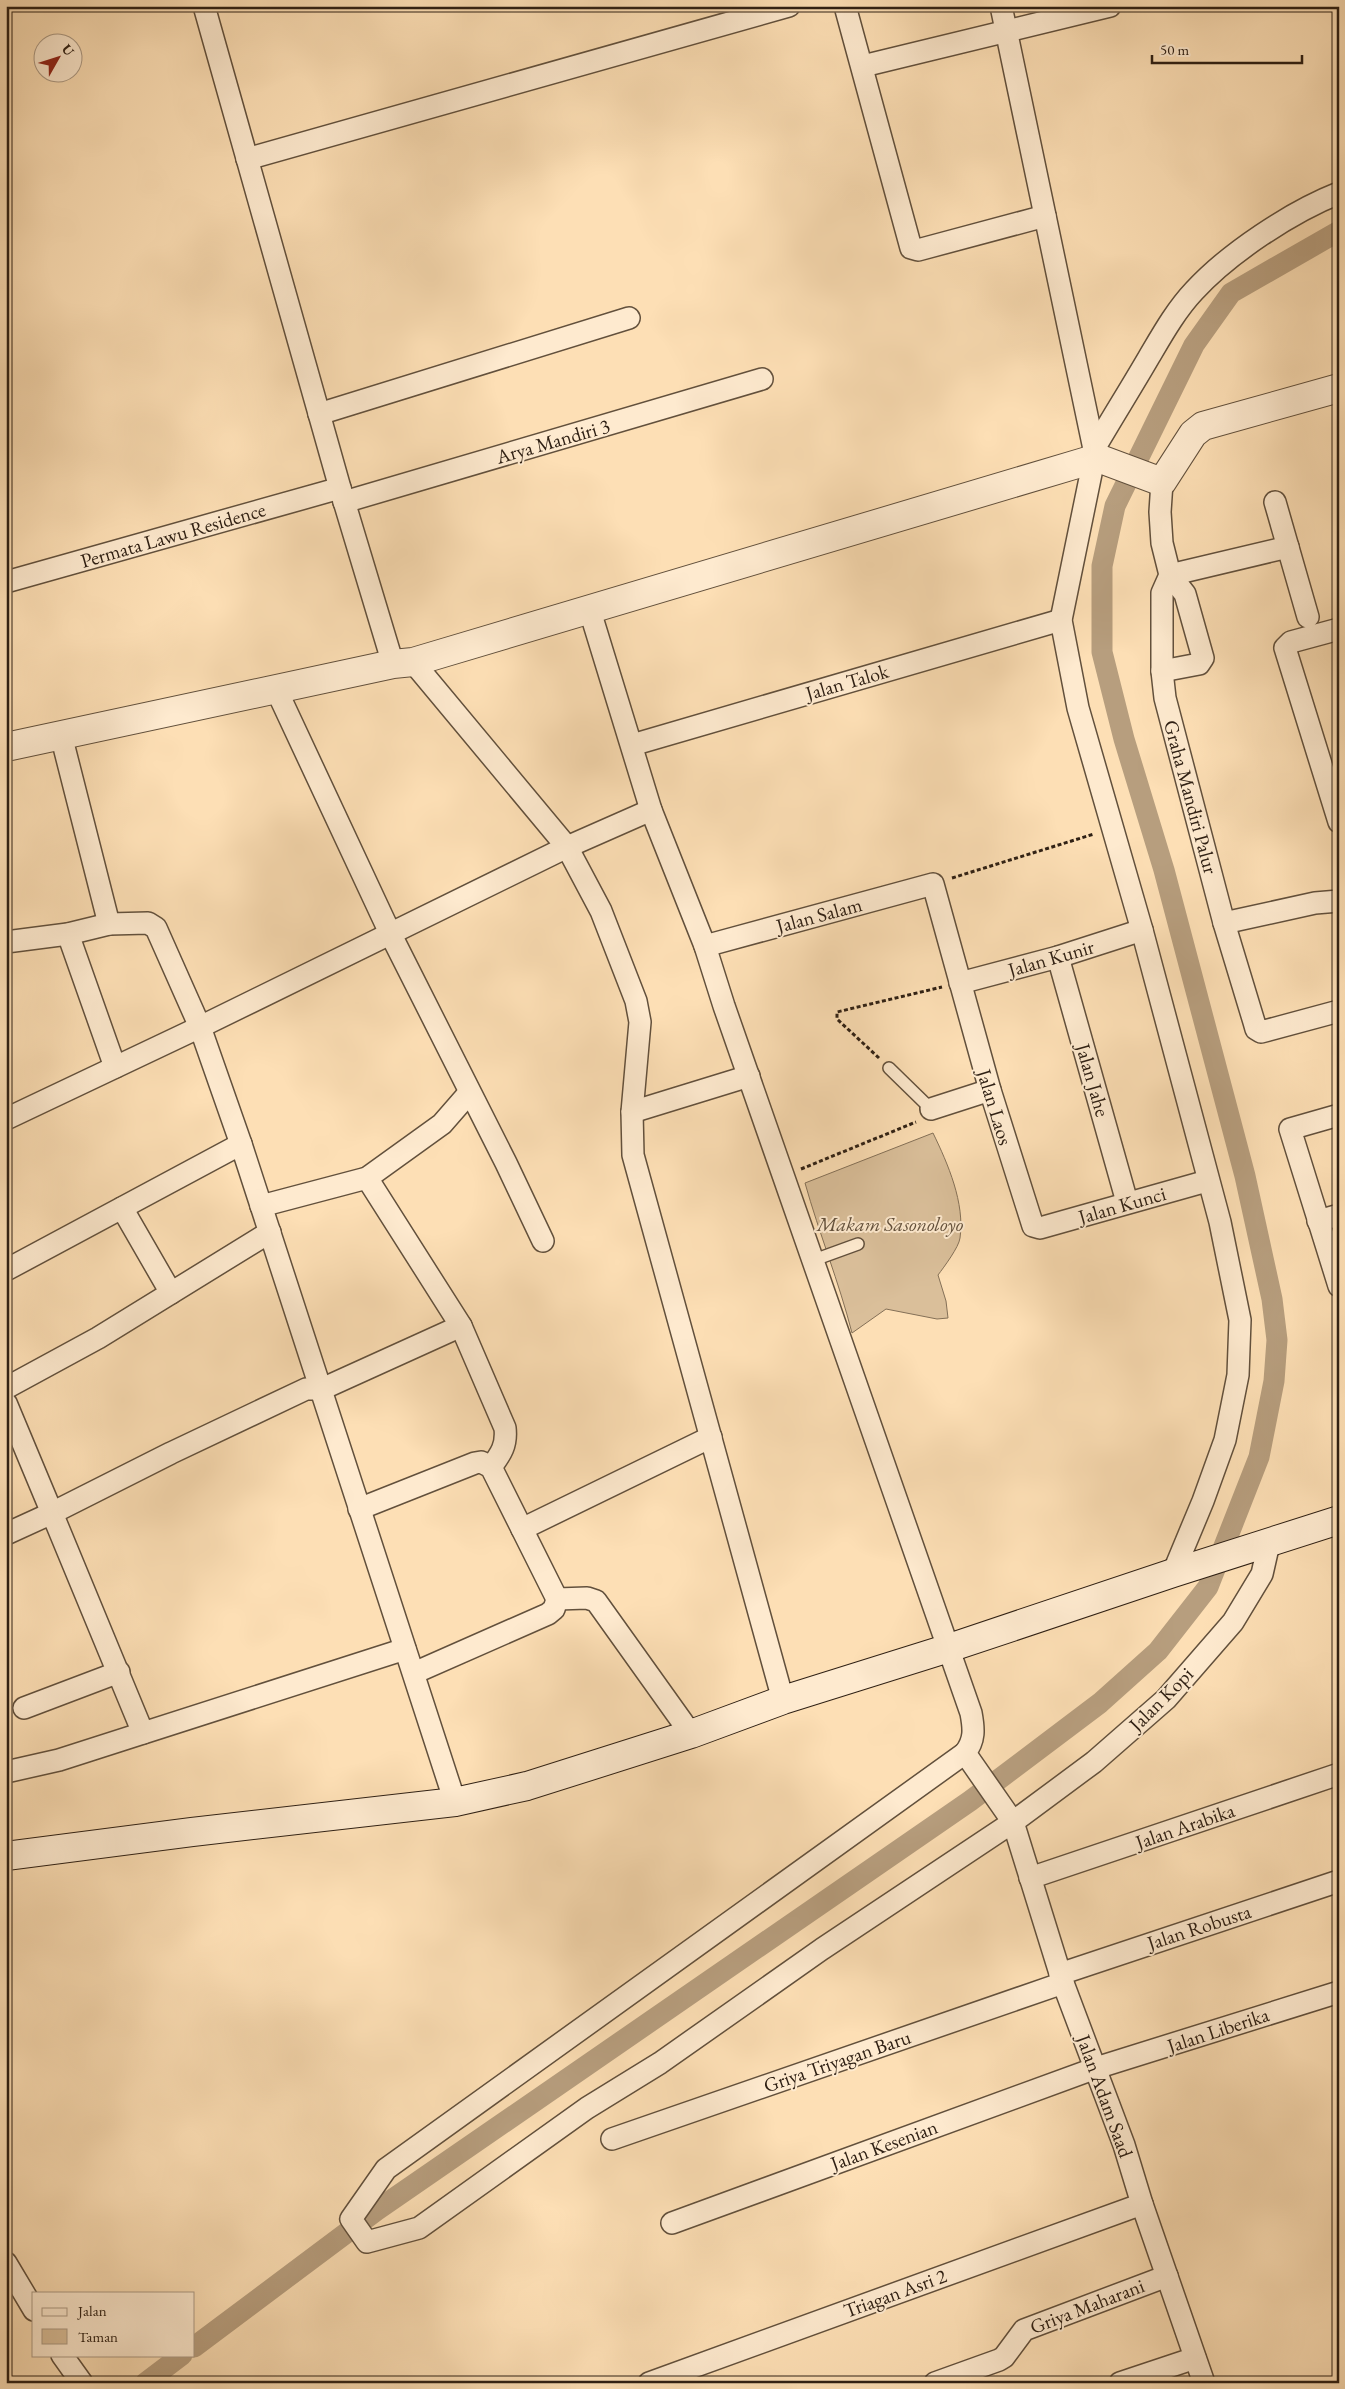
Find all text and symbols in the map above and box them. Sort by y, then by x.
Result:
north arrow [32,32,82,82]
scale bar [1152,32,1302,64]
text: U [58,40,79,60]
text: 50 m [1160,40,1189,59]
street label: Arya Mandiri 3 [492,412,613,470]
street label: Permata Lawu Residence [77,496,269,574]
street label: Jalan Talok [801,658,892,707]
street label: Graha Mandiri Palur [1158,717,1224,877]
street label: Jalan Salam [771,891,865,939]
street label: Jalan Kunir [1003,933,1097,983]
street label: Jalan Jahe [1070,1038,1116,1120]
street label: Jalan Laos [971,1064,1019,1148]
street label: Jalan Kunci [1073,1180,1169,1230]
park label: Makam Sasonoloyo [816,1211,964,1237]
street label: Jalan Kopi [1122,1661,1199,1738]
street label: Jalan Arabika [1130,1797,1238,1856]
street label: Jalan Robusta [1142,1898,1254,1957]
street label: Jalan Liberika [1162,2001,1272,2059]
street label: Griya Triyagan Baru [760,2023,915,2098]
street label: Jalan Adam Saad [1070,2029,1140,2162]
street label: Jalan Kesenian [825,2114,941,2177]
street label: Triagan Asri 2 [840,2262,950,2324]
street label: Griya Maharani [1026,2272,1148,2340]
legend [32,2292,195,2356]
text: Jalan [76,2301,107,2320]
text: Taman [78,2327,118,2346]

